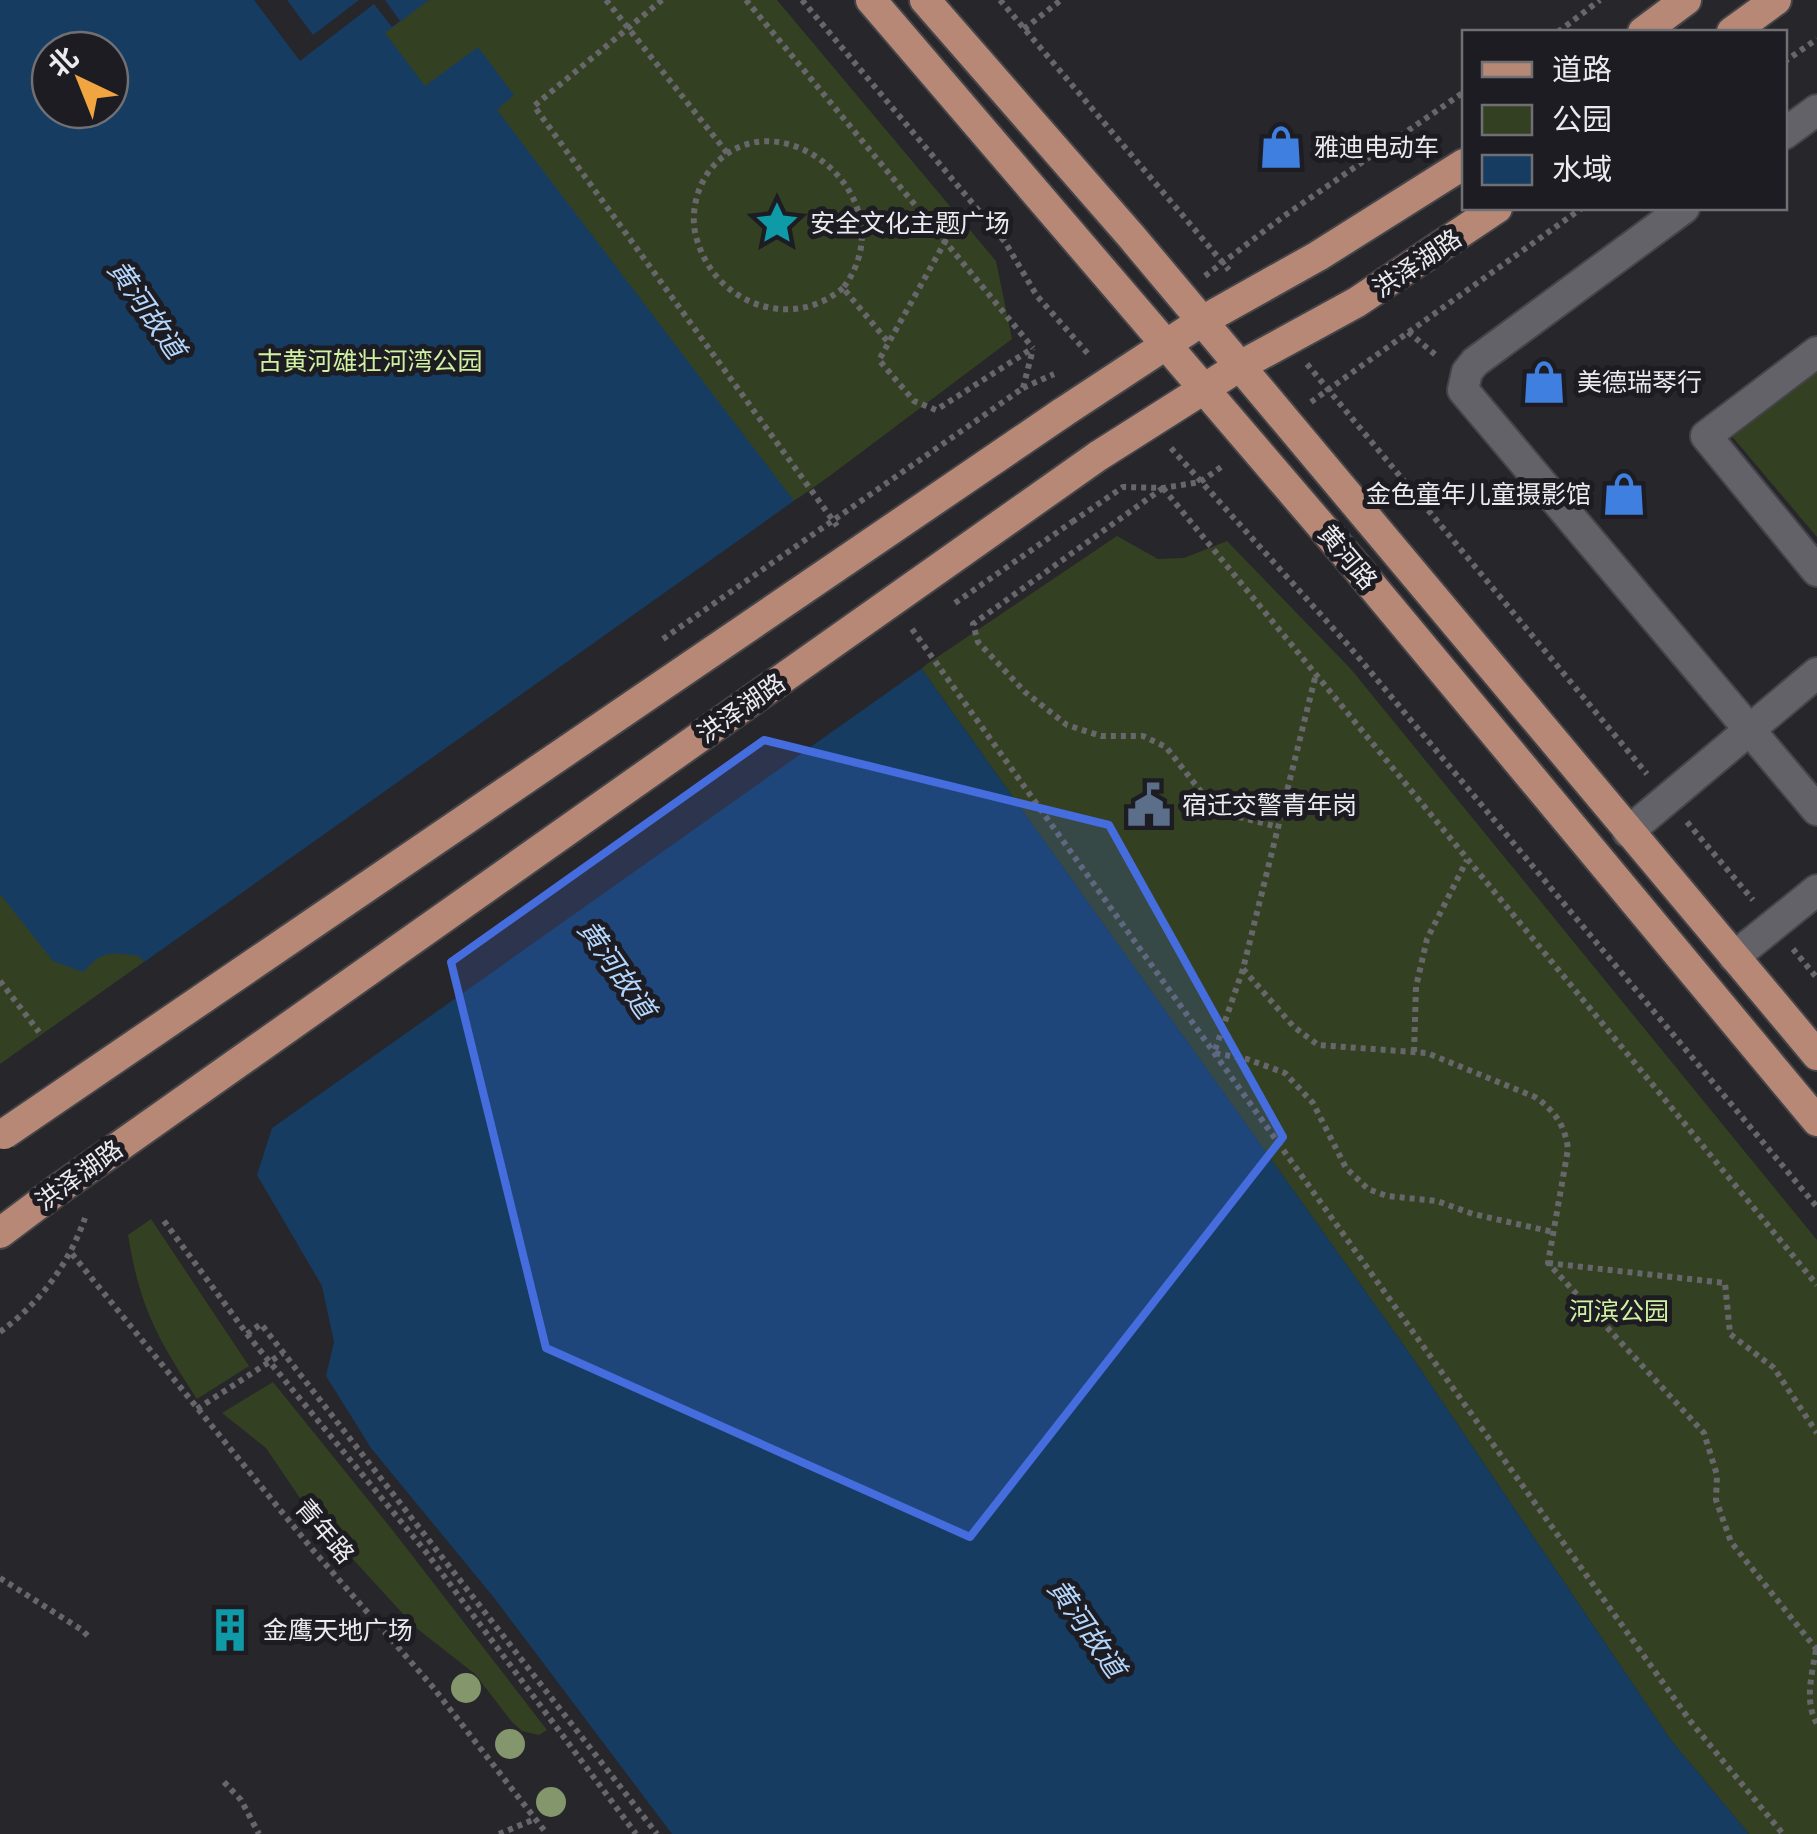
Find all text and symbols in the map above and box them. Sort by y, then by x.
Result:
north arrow [30,30,130,130]
legend [1462,30,1787,210]
text: 北 [41,40,85,84]
text: 道路 [1552,51,1612,88]
text: 公园 [1552,101,1612,138]
shop icon: 雅迪电动车 [1257,123,1305,171]
place label: 雅迪电动车 [1314,132,1439,162]
text: 水域 [1552,151,1612,188]
place icon: 安全文化主题广场 [753,199,801,247]
place label: 安全文化主题广场 [810,208,1010,238]
street label: 洪泽湖路 [1367,223,1467,303]
water label: 黄河故道 [101,253,195,368]
park label: 古黄河雄壮河湾公园 [257,346,483,376]
shop icon: 美德瑞琴行 [1520,358,1568,406]
place label: 美德瑞琴行 [1577,367,1702,397]
shop icon: 金色童年儿童摄影馆 [1600,470,1648,518]
place label: 金色童年儿童摄影馆 [1366,479,1591,509]
street label: 黄河路 [1312,519,1384,595]
street label: 洪泽湖路 [691,667,791,749]
public building icon: 宿迁交警青年岗 [1125,781,1173,829]
place label: 宿迁交警青年岗 [1182,790,1357,820]
water label: 黄河故道 [571,913,665,1028]
street label: 洪泽湖路 [30,1133,128,1217]
park label: 河滨公园 [1569,1296,1669,1326]
street label: 青年路 [289,1493,361,1569]
water label: 黄河故道 [1041,1572,1135,1687]
building icon: 金鹰天地广场 [206,1606,254,1654]
place label: 金鹰天地广场 [263,1615,413,1645]

